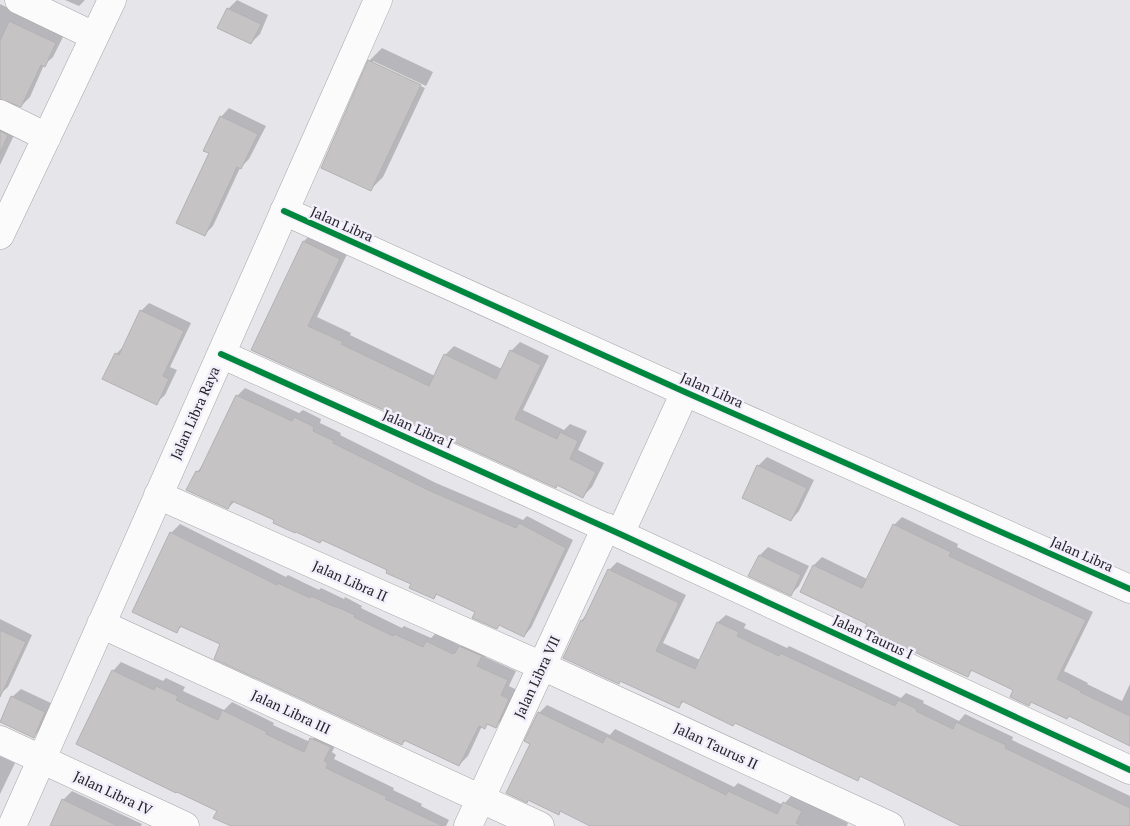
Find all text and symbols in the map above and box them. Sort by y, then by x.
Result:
street label: Jalan Libra [308,201,377,246]
street label: Jalan Libra Raya [165,363,224,463]
street label: Jalan Libra [678,367,747,412]
street label: Jalan Libra I [380,405,456,453]
street label: Jalan Libra [1048,531,1117,576]
street label: Jalan Libra II [310,556,391,606]
street label: Jalan Taurus I [830,610,916,663]
street label: Jalan Libra VII [509,632,564,721]
street label: Jalan Libra III [249,685,334,738]
street label: Jalan Taurus II [671,718,761,773]
street label: Jalan Libra IV [71,766,156,819]

